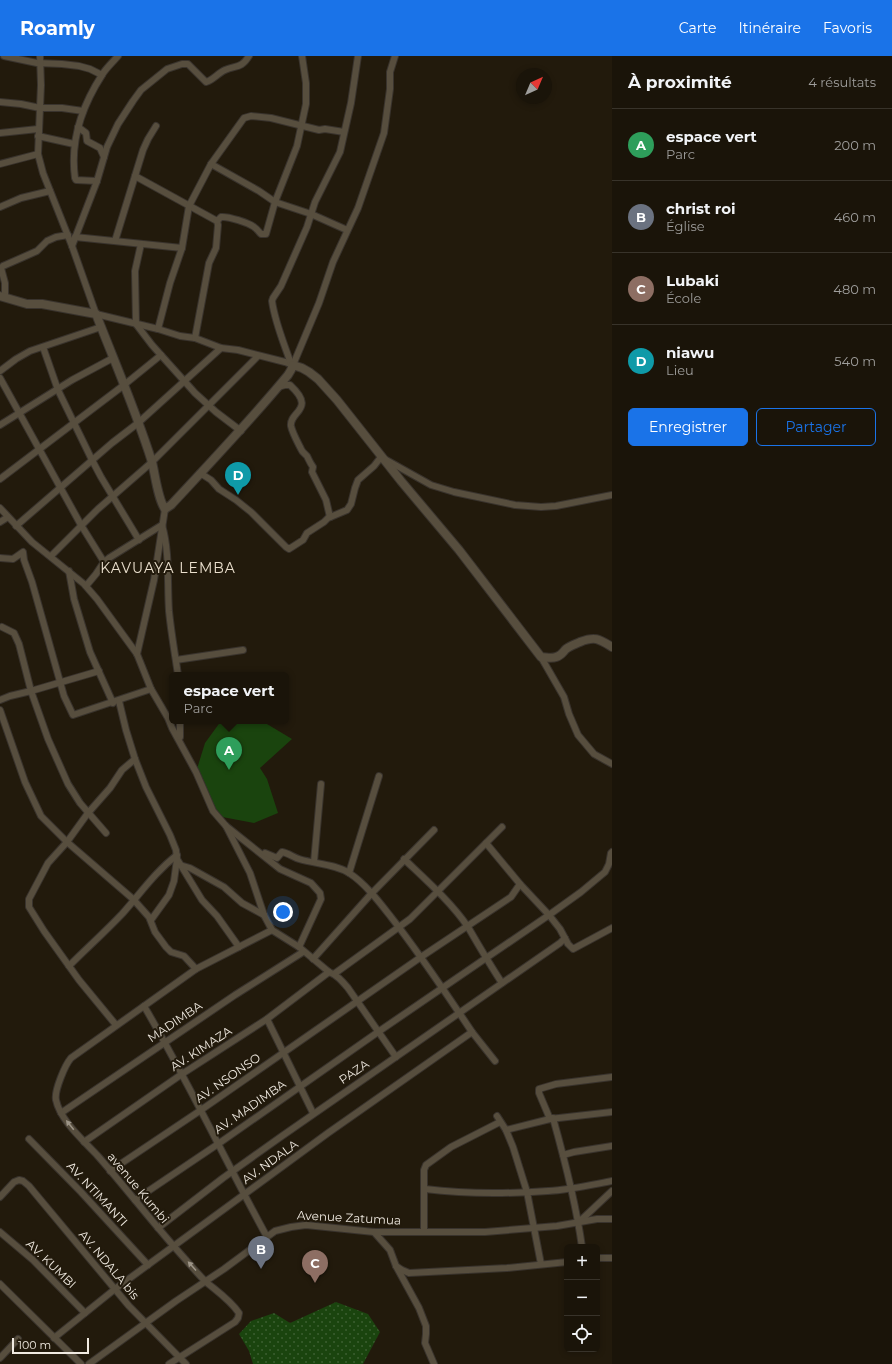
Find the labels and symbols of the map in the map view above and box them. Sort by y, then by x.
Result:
north arrow [516,68,552,104]
pin: D [225,462,251,495]
district label: KAVUAYA LEMBA [100,559,236,577]
pin: A [216,737,242,770]
your location [273,902,293,922]
street label: MADIMBA [145,998,205,1045]
street label: AV. KIMAZA [167,1023,235,1074]
street label: AV. NSONSO [192,1050,263,1106]
street label: PAZA [336,1056,372,1087]
street label: AV. MADIMBA [211,1076,289,1137]
one-way arrow [66,1120,75,1131]
street label: AV. NDALA [239,1136,301,1187]
street label: avenue Kumbi [104,1149,172,1226]
street label: AV. NTIMANTI [64,1158,131,1229]
street label: Avenue Zatumua [297,1207,401,1228]
street label: AV. NDALA bis [76,1227,143,1303]
street label: AV. KUMBI [23,1236,80,1291]
pin: B [248,1236,274,1269]
pin: C [302,1250,328,1283]
one-way arrow [187,1261,196,1271]
scale bar [12,1336,89,1355]

